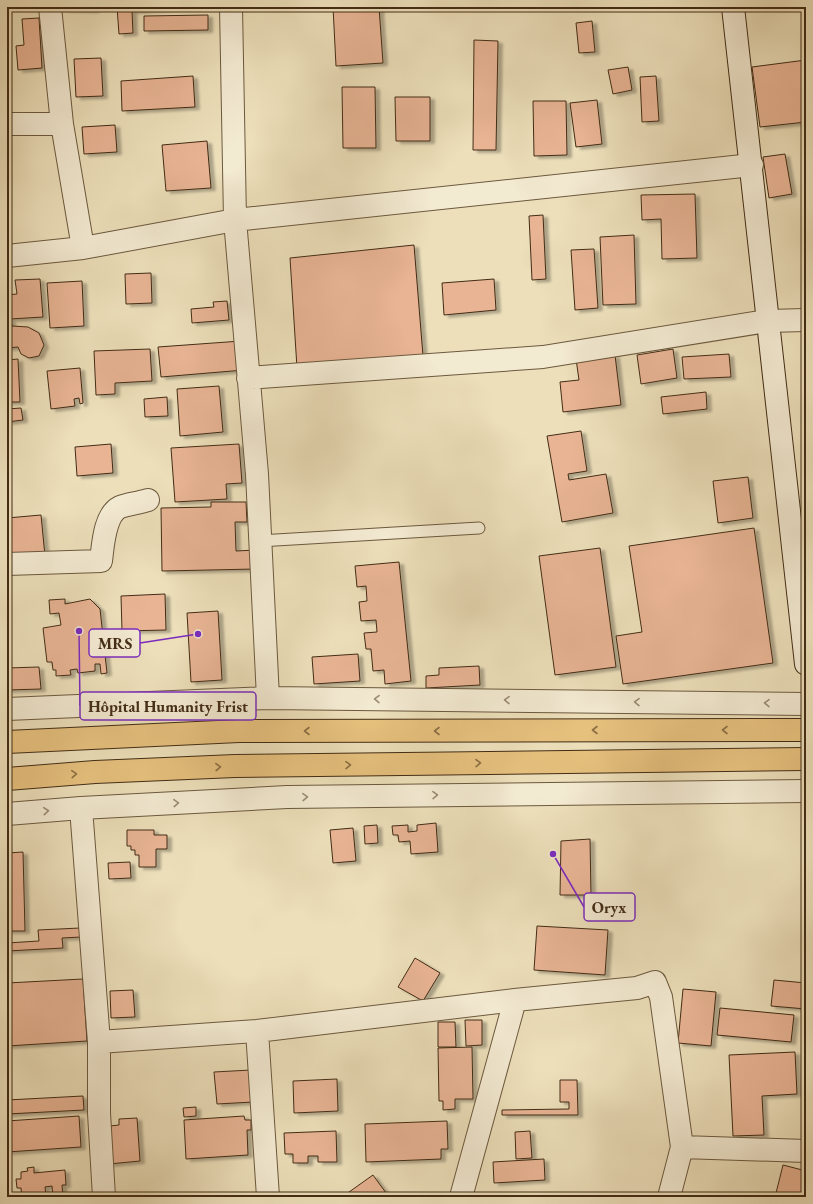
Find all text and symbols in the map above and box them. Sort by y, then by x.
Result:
callout: MRS [89,629,140,657]
text: MRS [98,633,132,654]
callout: Hôpital Humanity Frist [80,692,256,720]
one-way arrow [374,694,380,703]
text: Hôpital Humanity Frist [88,696,248,717]
one-way arrow [504,696,510,704]
one-way arrow [634,698,640,706]
one-way arrow [764,699,770,708]
one-way arrow [592,726,598,734]
one-way arrow [722,726,728,734]
one-way arrow [304,727,310,735]
one-way arrow [434,727,440,735]
one-way arrow [475,759,481,767]
one-way arrow [345,761,351,769]
one-way arrow [215,763,221,771]
one-way arrow [71,769,77,778]
one-way arrow [432,791,438,800]
one-way arrow [302,793,308,801]
one-way arrow [173,798,179,807]
one-way arrow [43,806,49,815]
callout: Oryx [584,893,635,921]
text: Oryx [592,897,626,918]

